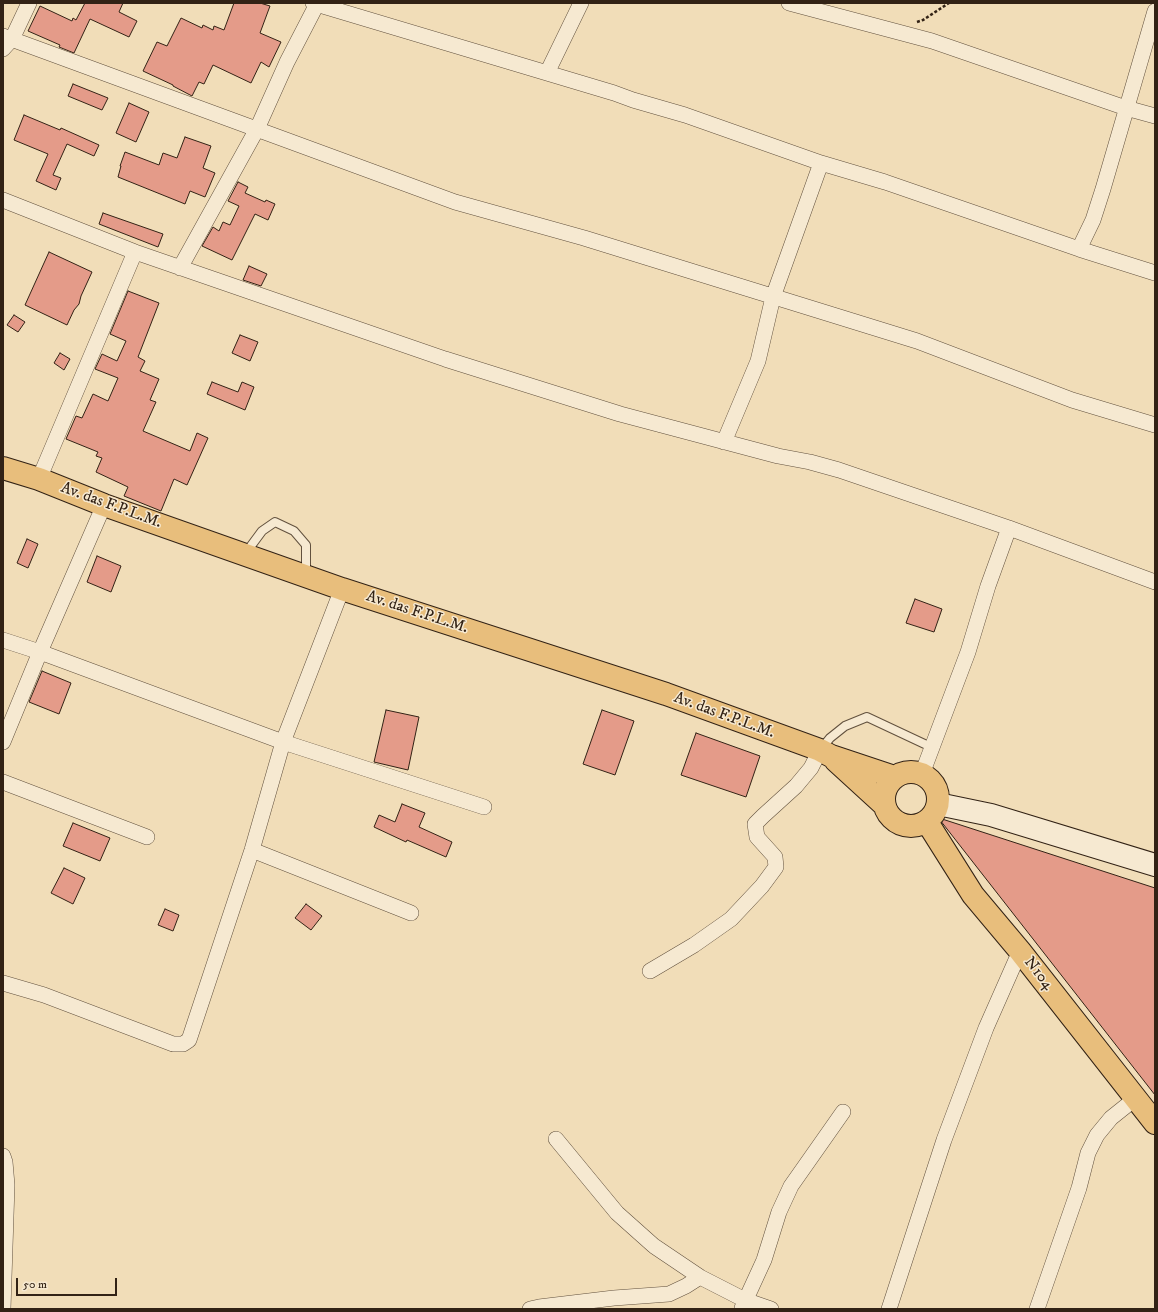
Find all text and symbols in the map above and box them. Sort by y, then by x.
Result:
street label: Av. das F.P.L.M. [58,479,164,533]
street label: Av. das F.P.L.M. [364,587,470,639]
street label: Av. das F.P.L.M. [671,689,777,743]
street label: N104 [1019,954,1057,994]
scale bar [18,1270,119,1296]
text: 50 m [23,1277,47,1292]

